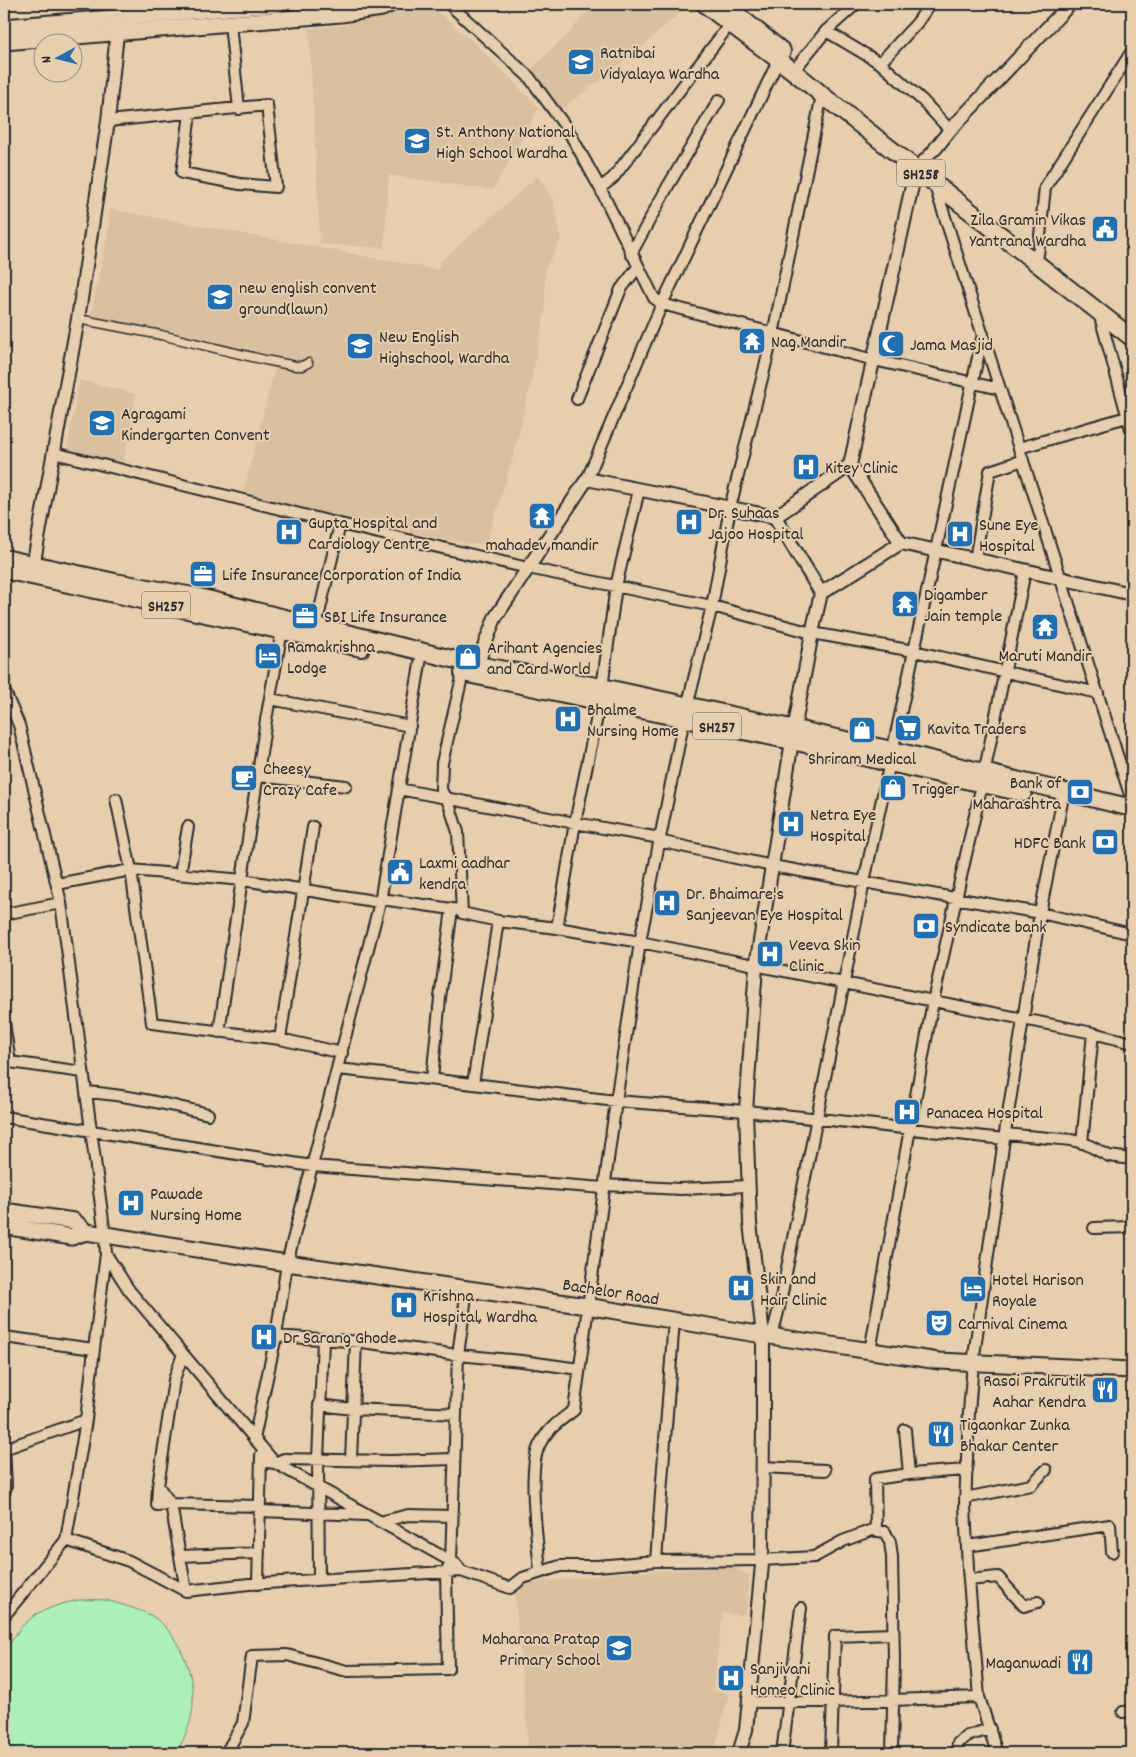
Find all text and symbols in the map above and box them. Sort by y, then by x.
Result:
north arrow [32,32,82,82]
place label: Ratnibai Vidyalaya Wardha [600,42,720,88]
school or university icon: Ratnibai Vidyalaya Wardha [566,47,596,77]
text: N [37,55,57,64]
place label: St. Anthony National High School Wardha [436,121,575,167]
school or university icon: St. Anthony National High School Wardha [402,126,432,156]
road number: SH258 [897,160,945,187]
place label: Zila Gramin Vikas Yantrana Wardha [969,209,1087,255]
public building icon: Zila Gramin Vikas Yantrana Wardha [1090,214,1120,244]
place label: new english convent ground(lawn) [239,277,377,323]
school or university icon: new english convent ground(lawn) [205,282,235,312]
place label: New English Highschool, Wardha [379,326,510,372]
temple icon: Nag Mandir [737,326,767,356]
mosque icon: Jama Masjid [876,329,906,359]
school or university icon: New English Highschool, Wardha [345,331,375,361]
place label: Nag Mandir [771,331,846,356]
place label: Jama Masjid [910,334,993,359]
place label: Agragami Kindergarten Convent [121,403,270,449]
school or university icon: Agragami Kindergarten Convent [87,408,117,438]
hospital icon: Kitey Clinic [791,452,821,482]
place label: Kitey Clinic [825,457,898,482]
temple icon: mahadev mandir [527,501,557,531]
place label: Dr. Suhaas Jajoo Hospital [708,502,804,548]
hospital icon: Dr. Suhaas Jajoo Hospital [674,507,704,537]
place label: Gupta Hospital and Cardiology Centre [308,512,437,558]
place label: Sune Eye Hospital [979,514,1039,560]
hospital icon: Gupta Hospital and Cardiology Centre [274,517,304,547]
hospital icon: Sune Eye Hospital [945,519,975,549]
place label: mahadev mandir [485,534,599,559]
office icon: Life Insurance Corporation of India [188,559,218,589]
place label: Life Insurance Corporation of India [222,564,461,589]
place label: Digamber Jain temple [924,584,1002,630]
temple icon: Digamber Jain temple [890,589,920,619]
road number: SH257 [142,592,190,618]
office icon: SBI Life Insurance [290,601,320,631]
place label: SBI Life Insurance [324,606,447,631]
temple icon: Maruti Mandir [1030,612,1060,642]
place label: Ramakrishna Lodge [287,636,376,682]
place label: Arihant Agencies and Card World [487,637,603,683]
hotel icon: Ramakrishna Lodge [253,641,283,671]
shop icon: Arihant Agencies and Card World [453,642,483,672]
place label: Maruti Mandir [998,645,1092,670]
place label: Bhalme Nursing Home [587,699,679,745]
hospital icon: Bhalme Nursing Home [553,704,583,734]
road number: SH257 [693,712,741,739]
supermarket icon: Kavita Traders [893,713,923,743]
shop icon: Shriram Medical [847,715,877,745]
place label: Kavita Traders [927,718,1027,743]
place label: Shriram Medical [808,748,917,773]
place label: Cheesy Crazy Cafe [263,758,337,804]
cafe icon: Cheesy Crazy Cafe [229,763,259,793]
place label: Bank of Maharashtra [973,772,1062,818]
shop icon: Trigger [878,773,908,803]
bank icon: Bank of Maharashtra [1065,777,1095,807]
place label: Trigger [912,778,960,803]
place label: Netra Eye Hospital [810,804,876,850]
hospital icon: Netra Eye Hospital [776,809,806,839]
bank icon: HDFC Bank [1090,827,1120,857]
place label: HDFC Bank [1014,832,1086,857]
place label: Laxmi aadhar kendra [419,852,510,898]
public building icon: Laxmi aadhar kendra [385,857,415,887]
place label: Dr. Bhaimare's Sanjeevan Eye Hospital [686,883,844,929]
hospital icon: Dr. Bhaimare's Sanjeevan Eye Hospital [652,888,682,918]
bank icon: Syndicate bank [911,911,941,941]
place label: Syndicate bank [945,916,1047,941]
place label: Veeva Skin Clinic [789,934,861,980]
hospital icon: Veeva Skin Clinic [755,939,785,969]
hospital icon: Panacea Hospital [892,1097,922,1127]
place label: Panacea Hospital [926,1102,1044,1127]
place label: Pawade Nursing Home [150,1183,242,1229]
hospital icon: Pawade Nursing Home [116,1188,146,1218]
place label: Skin and Hair Clinic [760,1268,827,1314]
place label: Hotel Harison Royale [992,1269,1084,1315]
hospital icon: Skin and Hair Clinic [726,1273,756,1303]
street label: Bachelor Road [561,1274,661,1313]
hotel icon: Hotel Harison Royale [958,1274,988,1304]
place label: Krishna Hospital, Wardha [423,1285,537,1331]
hospital icon: Krishna Hospital, Wardha [389,1290,419,1320]
theatre icon: Carnival Cinema [924,1308,954,1338]
place label: Carnival Cinema [958,1313,1068,1338]
hospital icon: Dr Sarang Ghode [249,1322,279,1352]
place label: Dr Sarang Ghode [283,1327,397,1352]
place label: Rasoi Prakrutik Aahar Kendra [983,1370,1087,1416]
restaurant icon: Rasoi Prakrutik Aahar Kendra [1090,1375,1120,1405]
place label: Tigaonkar Zunka Bhakar Center [960,1414,1070,1460]
restaurant icon: Tigaonkar Zunka Bhakar Center [926,1419,956,1449]
place label: Maharana Pratap Primary School [482,1628,601,1674]
school or university icon: Maharana Pratap Primary School [604,1633,634,1663]
restaurant icon: Maganwadi [1065,1647,1095,1677]
place label: Maganwadi [986,1652,1061,1677]
place label: Sanjivani Homeo Clinic [750,1658,835,1704]
hospital icon: Sanjivani Homeo Clinic [716,1663,746,1693]

